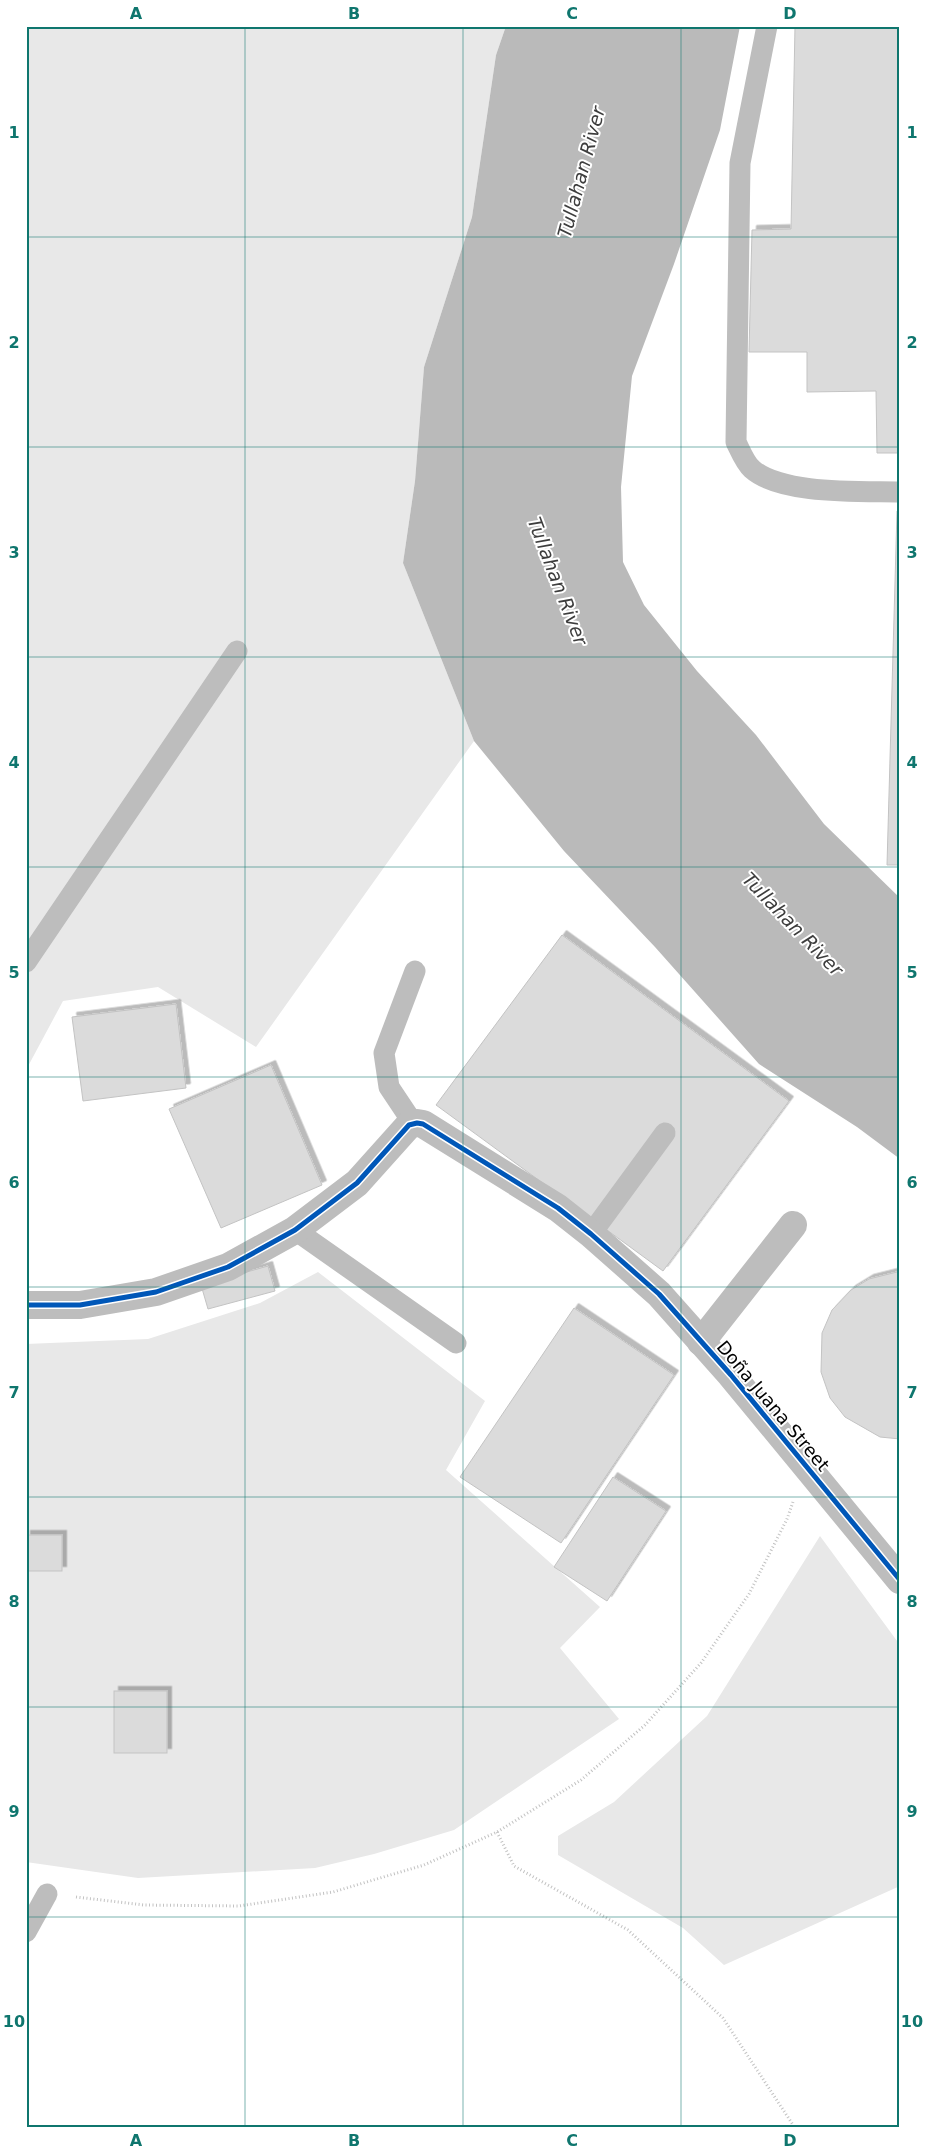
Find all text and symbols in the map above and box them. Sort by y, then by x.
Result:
text: A [130,4,143,23]
text: B [348,4,360,23]
text: C [566,4,578,23]
text: D [783,4,797,23]
water label: Tullahan River [553,103,609,240]
text: 1 [8,123,20,142]
text: 1 [906,123,918,142]
text: 2 [8,333,20,352]
text: 2 [906,333,918,352]
water label: Tullahan River [524,514,593,649]
text: 3 [8,543,20,562]
text: 3 [906,543,918,562]
text: 4 [8,753,20,772]
text: 4 [906,753,918,772]
water label: Tullahan River [738,868,849,981]
text: 5 [8,963,20,982]
text: 5 [906,963,918,982]
text: 6 [8,1173,20,1192]
text: 6 [906,1173,918,1192]
street label: Doña Juana Street [713,1336,834,1475]
text: 7 [8,1383,20,1402]
text: 7 [906,1383,918,1402]
text: 8 [8,1592,20,1611]
text: 8 [906,1592,918,1611]
text: 9 [8,1802,20,1821]
text: 9 [906,1802,918,1821]
text: 10 [3,2012,25,2031]
text: 10 [901,2012,923,2031]
text: A [130,2131,143,2150]
text: B [348,2131,360,2150]
text: C [566,2131,578,2150]
text: D [783,2131,797,2150]

